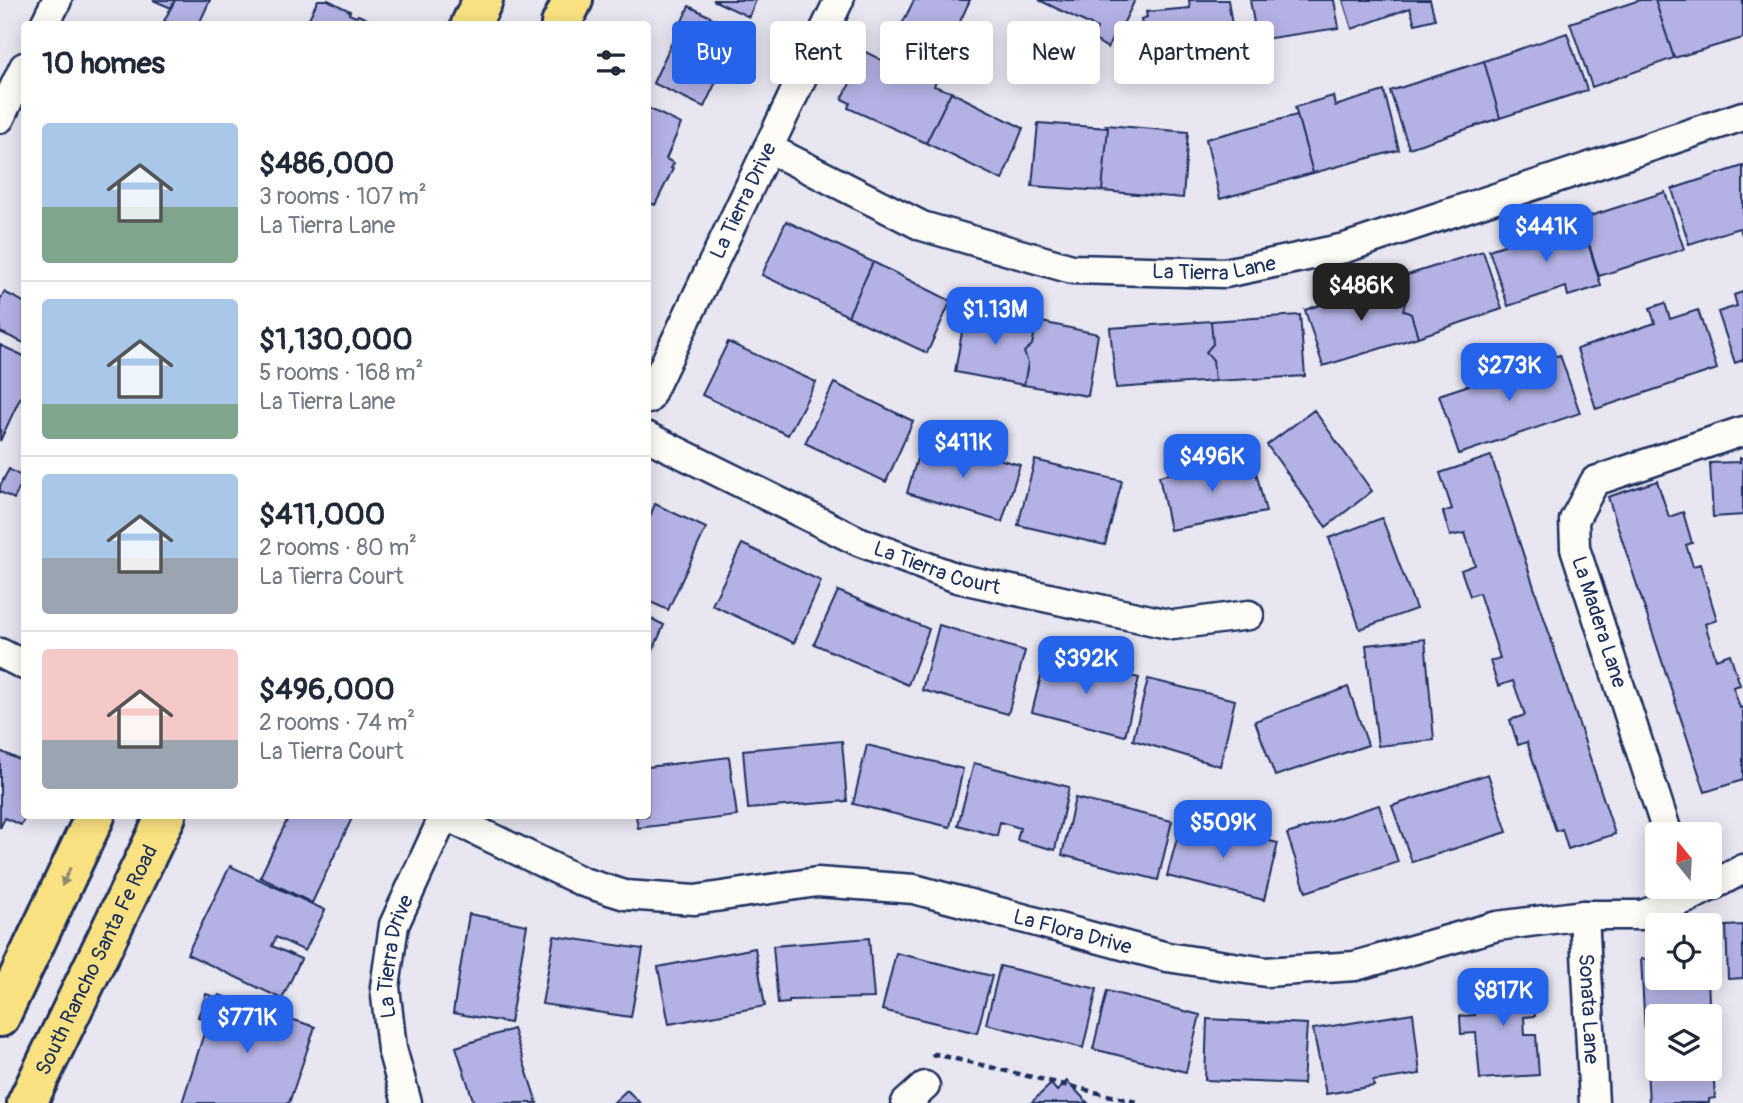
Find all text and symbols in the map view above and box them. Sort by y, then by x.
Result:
chip: Buy [672,21,756,84]
chip: Rent [770,21,866,84]
chip: Filters [880,21,993,84]
chip: New [1007,21,1100,84]
chip: Apartment [1114,21,1274,84]
icon: filters [592,44,630,82]
text: 10 homes [42,45,165,82]
street label: La Tierra Drive [704,137,783,263]
text: $486,000 [259,145,394,182]
icon: home [98,151,182,235]
text: 3 rooms · 107 m² [259,182,427,211]
pin: $441K [1497,204,1595,264]
text: La Tierra Lane [259,211,395,240]
text: $441K [1515,212,1577,241]
street label: La Tierra Lane [1152,249,1279,287]
pin: $486K [1312,264,1410,323]
text: $486K [1329,271,1393,300]
pin: $1.13M [938,288,1052,347]
text: $1.13M [963,295,1027,324]
text: $1,130,000 [259,321,413,358]
icon: home [98,327,182,411]
pin: $273K [1460,344,1558,403]
text: $273K [1477,351,1541,380]
text: 5 rooms · 168 m² [259,358,423,387]
text: La Tierra Lane [259,387,395,416]
pin: $411K [914,420,1012,480]
text: $411K [934,428,992,457]
pin: $496K [1163,434,1261,494]
text: $496K [1180,442,1244,471]
text: $411,000 [259,496,385,533]
icon: home [98,502,182,586]
text: 2 rooms · 80 m² [259,533,417,562]
street label: La Tierra Court [870,535,1003,601]
street label: La Madera Lane [1565,553,1633,692]
text: La Tierra Court [259,562,404,591]
pin: $392K [1037,636,1135,696]
text: $392K [1054,644,1118,673]
text: $496,000 [259,671,395,708]
icon: home [98,677,182,761]
text: 2 rooms · 74 m² [259,708,415,737]
text: La Tierra Court [259,737,404,766]
pin: $509K [1174,800,1272,860]
text: $509K [1190,808,1256,837]
north arrow [1645,822,1722,900]
map controls [1645,822,1722,1081]
street label: South Rancho Santa Fe Road [29,840,164,1080]
one-way arrow [60,867,72,887]
street label: La Tierra Drive [371,890,420,1020]
street label: La Flora Drive [1010,903,1136,961]
button: locate [1645,913,1722,990]
street label: Sonata Lane [1573,953,1605,1065]
pin: $817K [1454,968,1552,1028]
text: $817K [1473,976,1533,1005]
pin: $771K [198,996,296,1055]
text: $771K [217,1003,277,1032]
button: layers [1645,1004,1722,1081]

